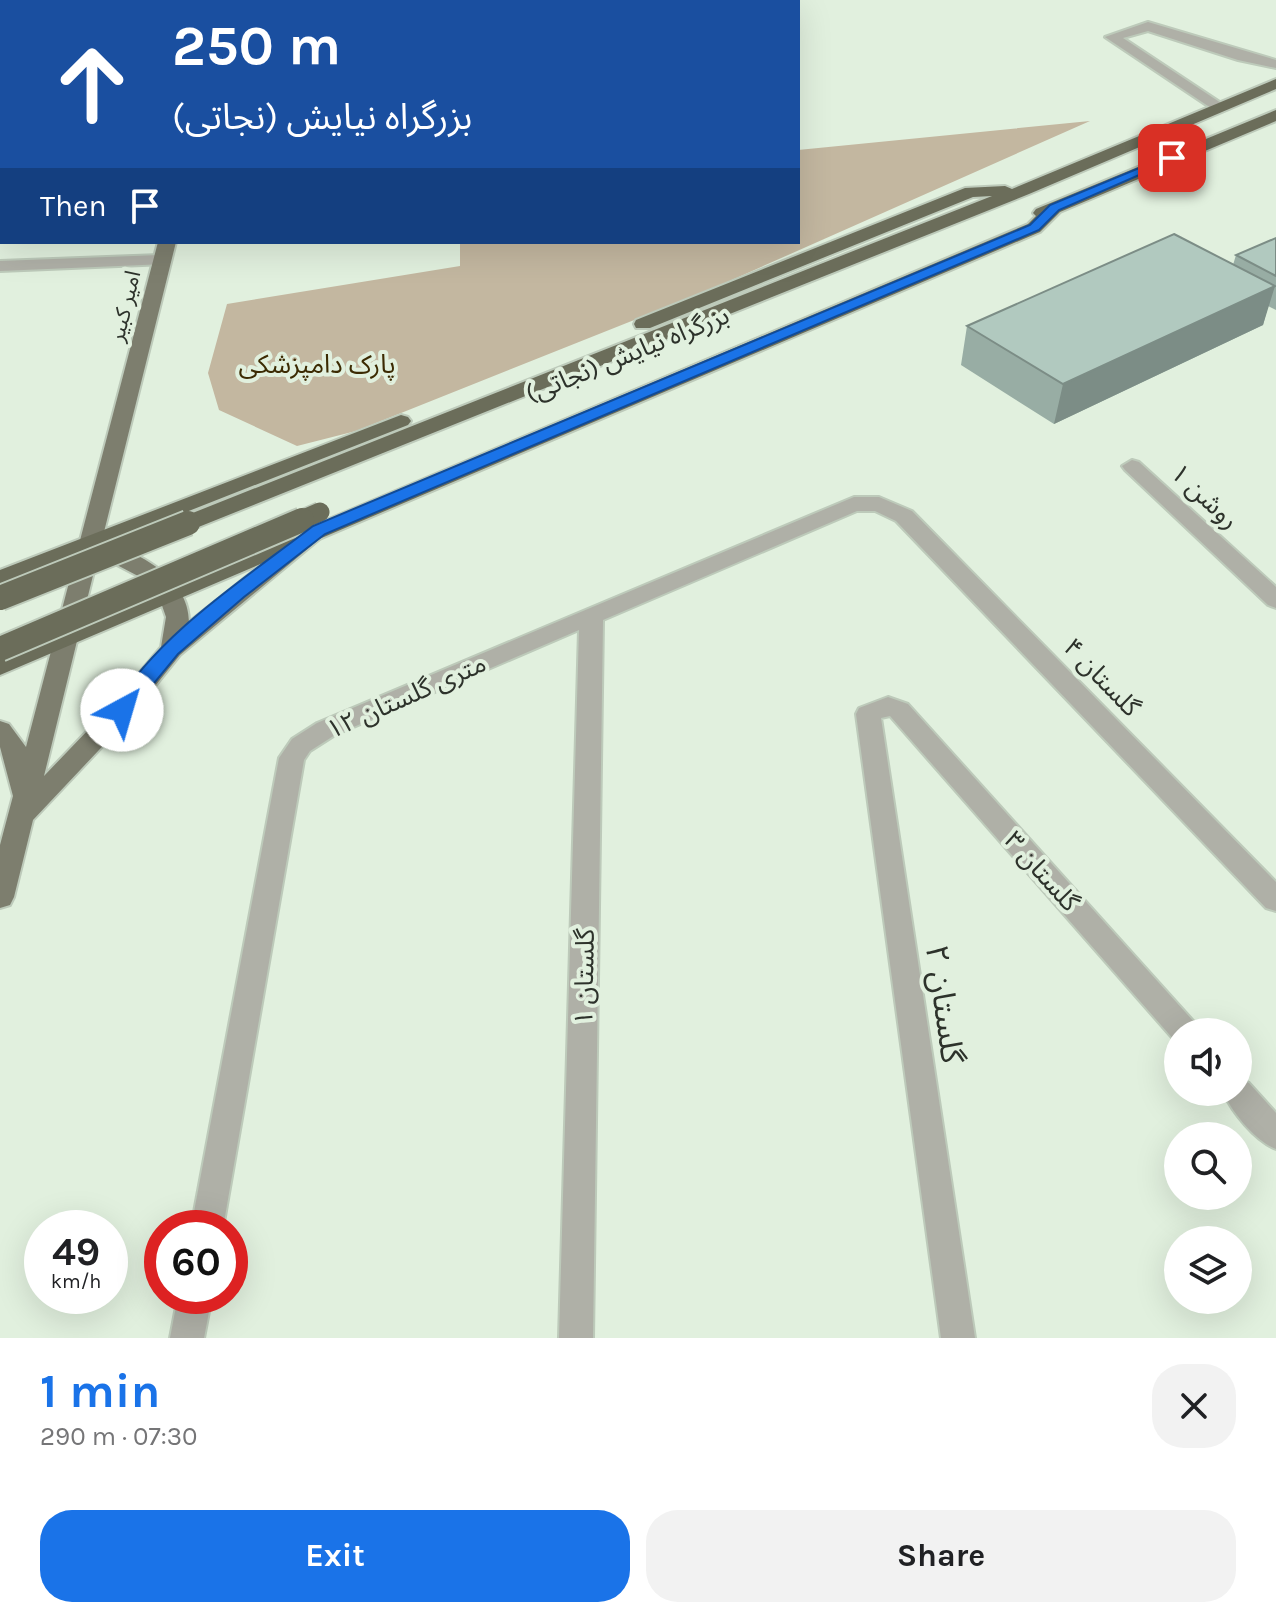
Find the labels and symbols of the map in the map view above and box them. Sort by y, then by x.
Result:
pin [1138,124,1206,192]
street label: امیر کبیر [103,268,146,346]
street label: بزرگراه نیایش (نجاتی) [521,299,733,409]
park label: پارک دامپزشکی [238,349,396,381]
street label: روشن ۱ [1164,457,1245,536]
street label: گلستان ۴ [1057,632,1147,723]
street label: ۱۲ متری گلستان [322,647,491,745]
position arrow [80,668,164,752]
street label: گلستان ۳ [998,825,1086,918]
street label: گلستان ۱ [568,928,601,1026]
street label: گلستان ۲ [918,943,971,1066]
speed limit sign: 60 [144,1210,248,1314]

